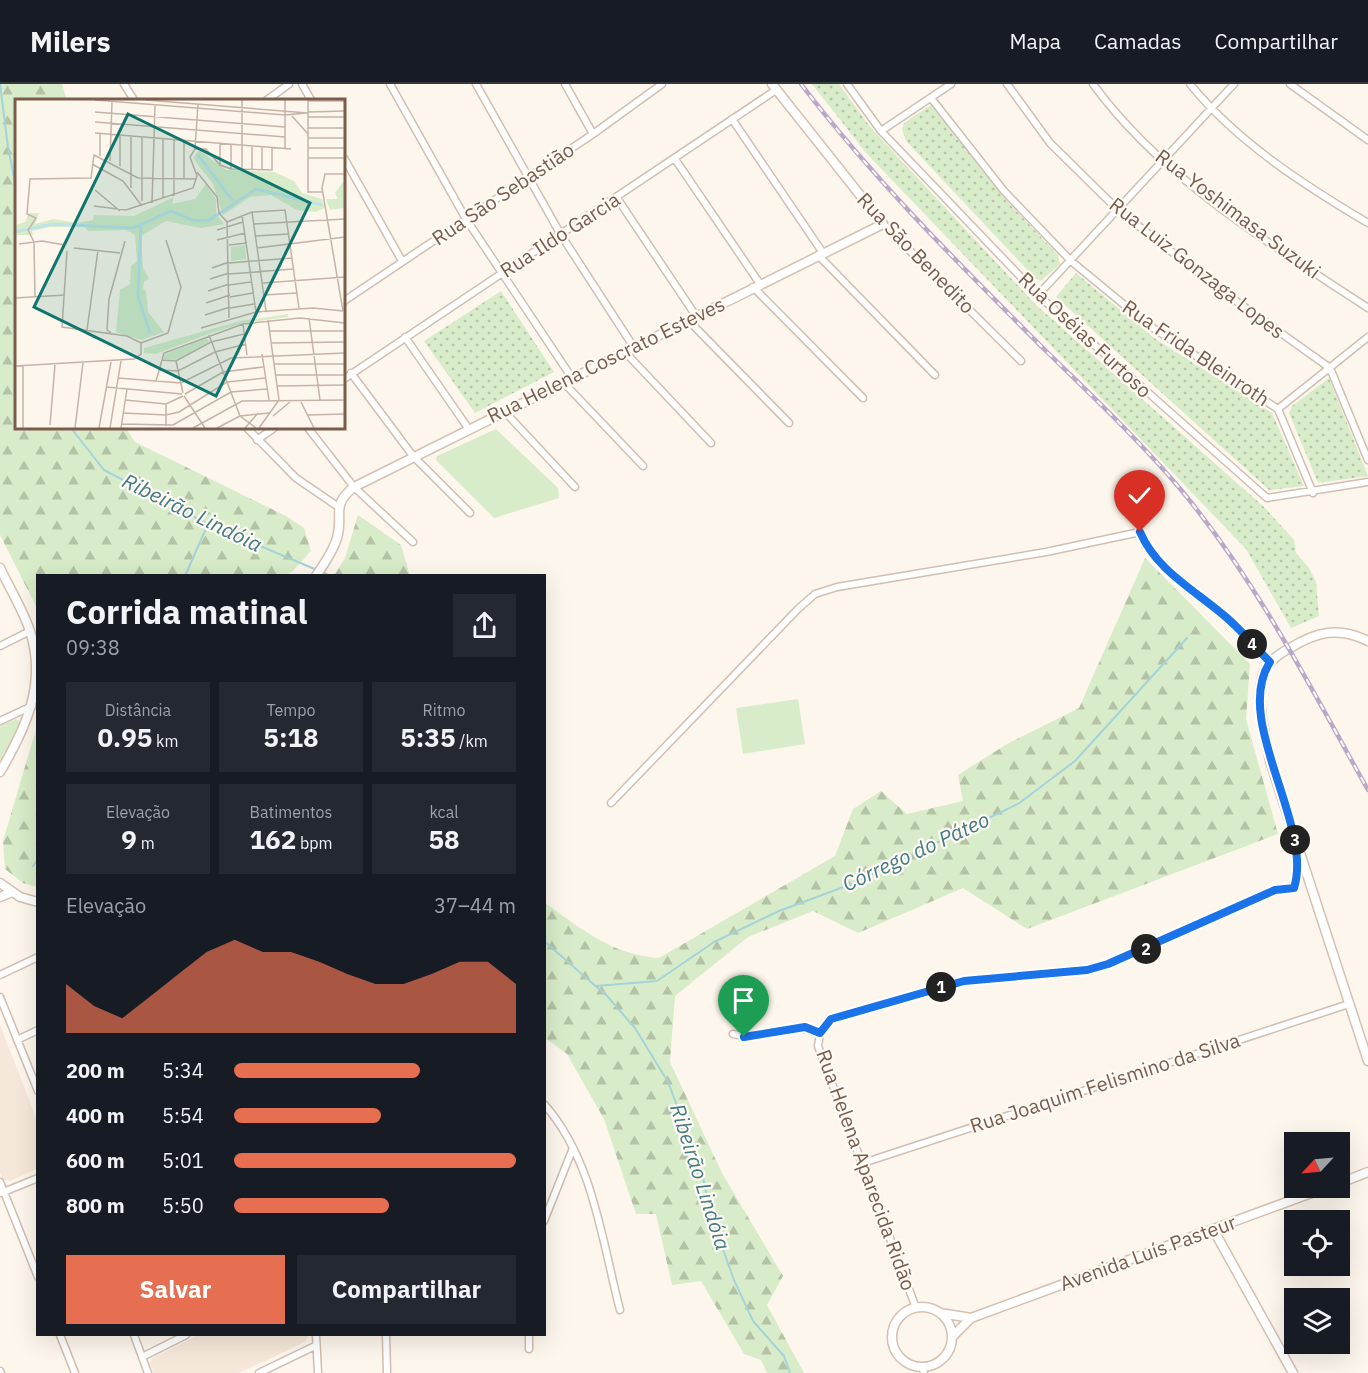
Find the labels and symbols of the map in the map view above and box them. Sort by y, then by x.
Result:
inset map [15,99,345,429]
street label: Rua São Sebastião [426,136,579,251]
street label: Rua Yoshimasa Suzuki [1150,143,1326,285]
street label: Rua Ildo Garcia [494,185,625,284]
street label: Rua São Benedito [851,186,981,319]
street label: Rua Luiz Gonzaga Lopes [1104,191,1290,345]
street label: Rua Oséias Furtoso [1013,266,1158,404]
street label: Rua Helena Coscrato Esteves [482,290,729,429]
street label: Rua Frida Bleinroth [1117,293,1275,412]
water label: Ribeirão Lindóia [118,466,267,558]
pin [1114,470,1165,532]
pin: 4 [1237,629,1267,659]
water label: Córrego do Páteo [838,805,994,897]
pin: 3 [1280,825,1310,855]
pin: 2 [1131,934,1161,964]
pin: 1 [926,972,956,1002]
pin [718,975,769,1037]
street label: Rua Joaquim Felismino da Silva [966,1026,1244,1139]
street label: Rua Helena Aparecida Ridão [810,1046,923,1294]
water label: Ribeirão Lindóia [664,1100,738,1253]
north arrow [1284,1132,1350,1198]
street label: Avenida Luís Pasteur [1056,1208,1240,1297]

